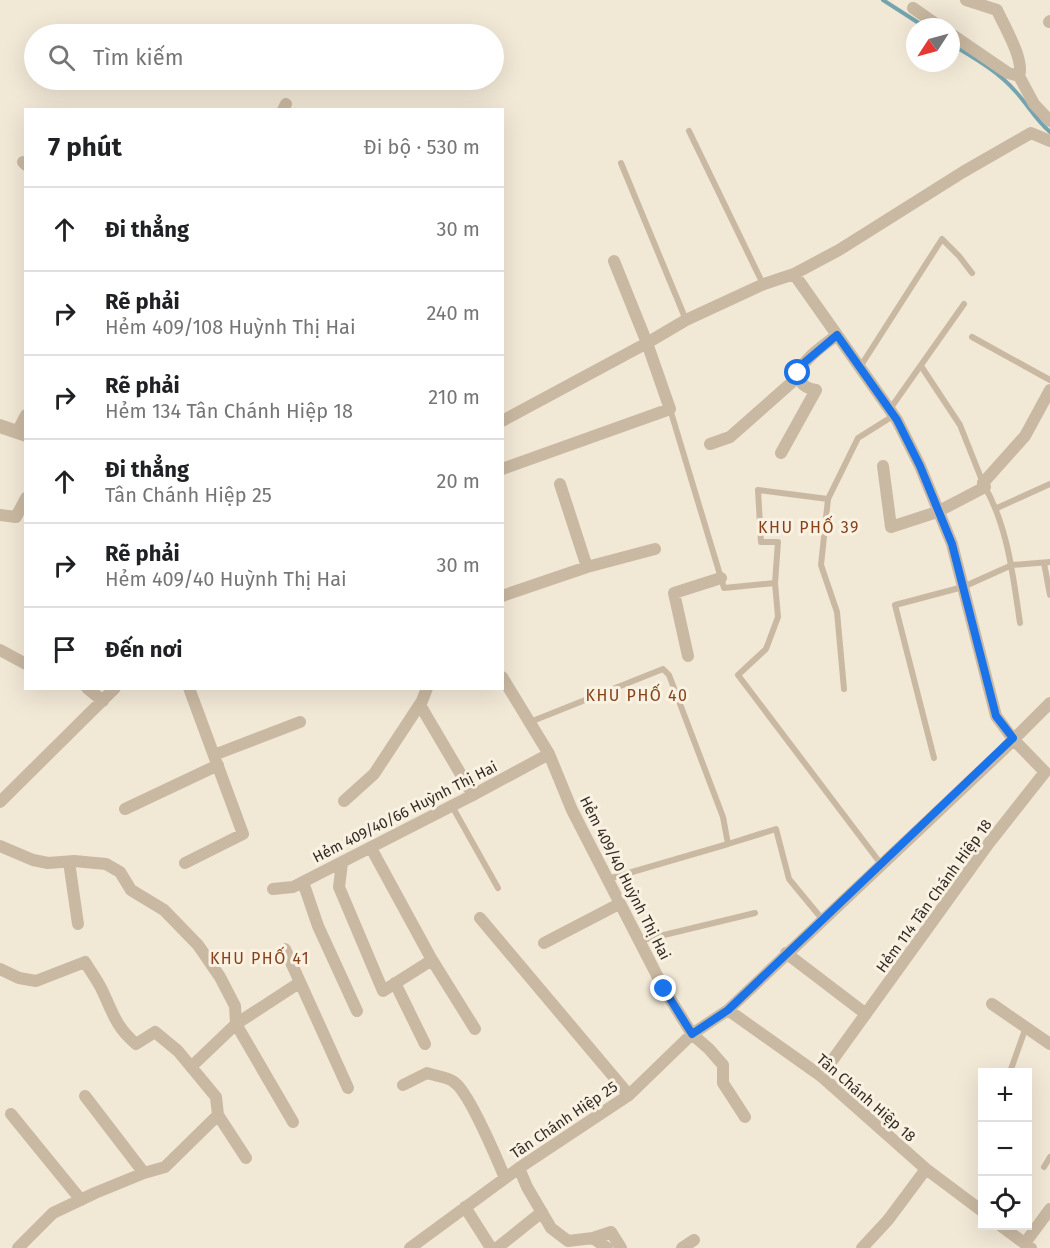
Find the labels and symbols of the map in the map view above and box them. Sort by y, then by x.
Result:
north arrow [906,18,960,72]
route start [784,359,810,385]
district label: KHU PHỐ 39 [758,515,860,537]
district label: KHU PHỐ 40 [585,683,689,705]
street label: Hẻm 409/40/66 Huỳnh Thị Hai [310,758,500,866]
street label: Hẻm 409/40 Huỳnh Thị Hai [576,793,674,963]
street label: Hẻm 114 Tân Chánh Hiệp 18 [872,816,996,976]
district label: KHU PHỐ 41 [210,946,310,968]
route end [650,975,676,1001]
street label: Tân Chánh Hiệp 18 [813,1050,919,1146]
street label: Tân Chánh Hiệp 25 [507,1078,621,1162]

